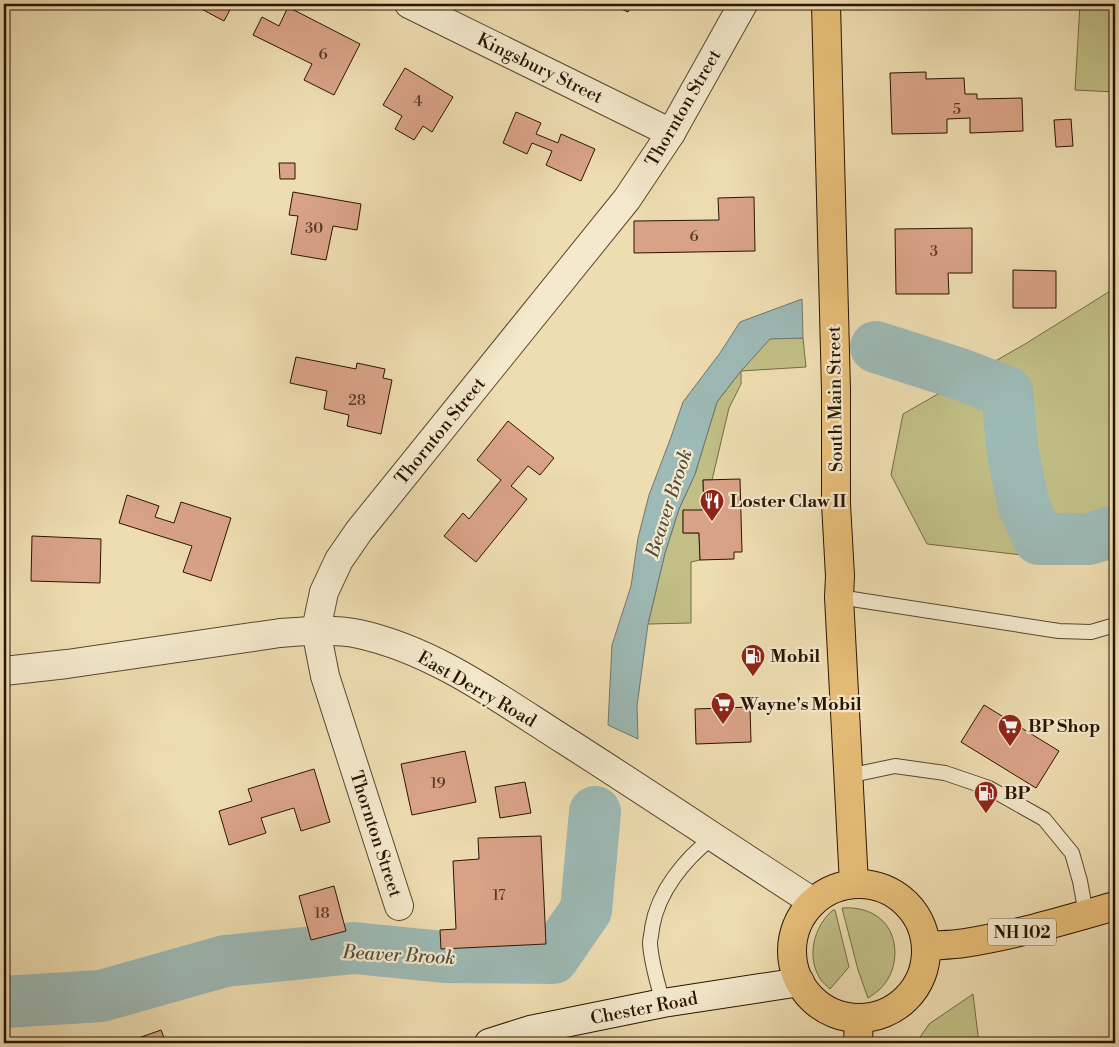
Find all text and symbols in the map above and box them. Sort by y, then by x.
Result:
street label: Kingsbury Street [473,28,607,109]
house number: 6 [318,45,328,64]
street label: Thornton Street [641,45,727,171]
house number: 4 [414,92,423,111]
house number: 5 [953,100,961,119]
house number: 30 [305,219,323,238]
house number: 6 [689,227,699,246]
house number: 3 [930,242,938,261]
street label: South Main Street [823,325,848,472]
street label: Thornton Street [390,372,491,490]
house number: 28 [348,391,366,410]
water label: Beaver Brook [640,446,698,562]
restaurant icon: Loster Claw II [699,488,725,522]
place label: Loster Claw II [730,490,847,513]
fuel station icon: Mobil [740,643,766,677]
place label: Mobil [770,645,820,668]
street label: East Derry Road [413,646,541,733]
supermarket icon: Wayne's Mobil [710,691,736,725]
place label: Wayne's Mobil [739,693,862,716]
supermarket icon: BP Shop [997,713,1023,747]
place label: BP Shop [1028,715,1100,738]
street label: Thornton Street [344,768,407,901]
house number: 19 [430,774,446,793]
fuel station icon: BP [973,780,999,814]
place label: BP [1004,782,1031,805]
house number: 17 [492,886,506,905]
house number: 18 [314,904,330,923]
road number: NH 102 [988,919,1056,946]
water label: Beaver Brook [341,940,456,970]
street label: Chester Road [589,987,700,1030]

